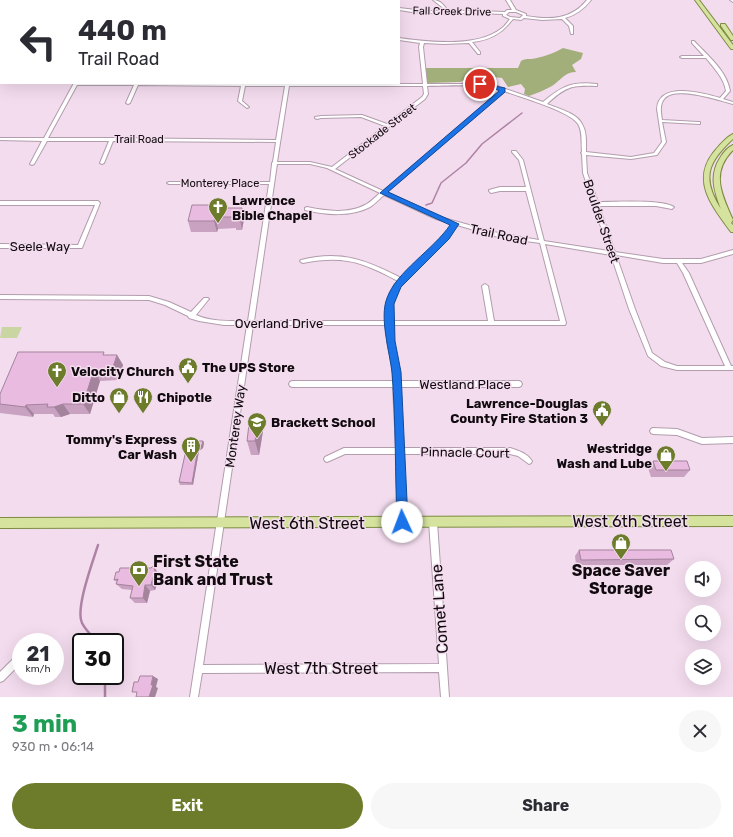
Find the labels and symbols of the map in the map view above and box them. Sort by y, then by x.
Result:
street label: Fall Creek Drive [413,4,491,19]
pin [463,67,497,101]
street label: Stockade Street [346,100,419,162]
street label: Trail Road [114,133,164,146]
street label: Monterey Place [181,177,259,190]
street label: Boulder Street [580,177,623,265]
place label: Lawrence Bible Chapel [232,193,312,223]
church icon: Lawrence Bible Chapel [207,196,229,224]
street label: Trail Road [469,221,529,248]
street label: Seele Way [10,239,70,254]
street label: Overland Drive [235,316,323,331]
public building icon: The UPS Store [177,356,199,384]
church icon: Velocity Church [46,360,68,388]
place label: The UPS Store [202,360,295,375]
place label: Velocity Church [71,364,174,379]
street label: Westland Place [419,377,511,392]
street label: Monterey Way [222,383,249,469]
shop icon: Ditto [108,386,130,414]
restaurant icon: Chipotle [132,386,154,414]
place label: Ditto [72,390,105,405]
place label: Chipotle [157,390,212,405]
place label: Lawrence-Douglas County Fire Station 3 [450,396,588,426]
public building icon: Lawrence-Douglas County Fire Station 3 [591,399,613,427]
school or university icon: Brackett School [246,411,268,439]
place label: Brackett School [271,415,376,430]
place label: Tommy's Express Car Wash [66,432,177,462]
building icon: Tommy's Express Car Wash [180,435,202,463]
place label: Westridge Wash and Lube [556,441,652,471]
street label: Pinnacle Court [420,444,510,461]
shop icon: Westridge Wash and Lube [655,444,677,472]
position arrow [381,501,423,543]
street label: West 6th Street [572,512,688,531]
street label: West 6th Street [249,514,365,533]
shop icon: Space Saver Storage [610,532,632,560]
place label: First State Bank and Trust [153,552,273,589]
bank icon: First State Bank and Trust [128,559,150,587]
place label: Space Saver Storage [572,561,671,598]
street label: Comet Lane [427,564,452,654]
speed limit sign: 30 [72,633,124,685]
street label: West 7th Street [264,659,378,678]

